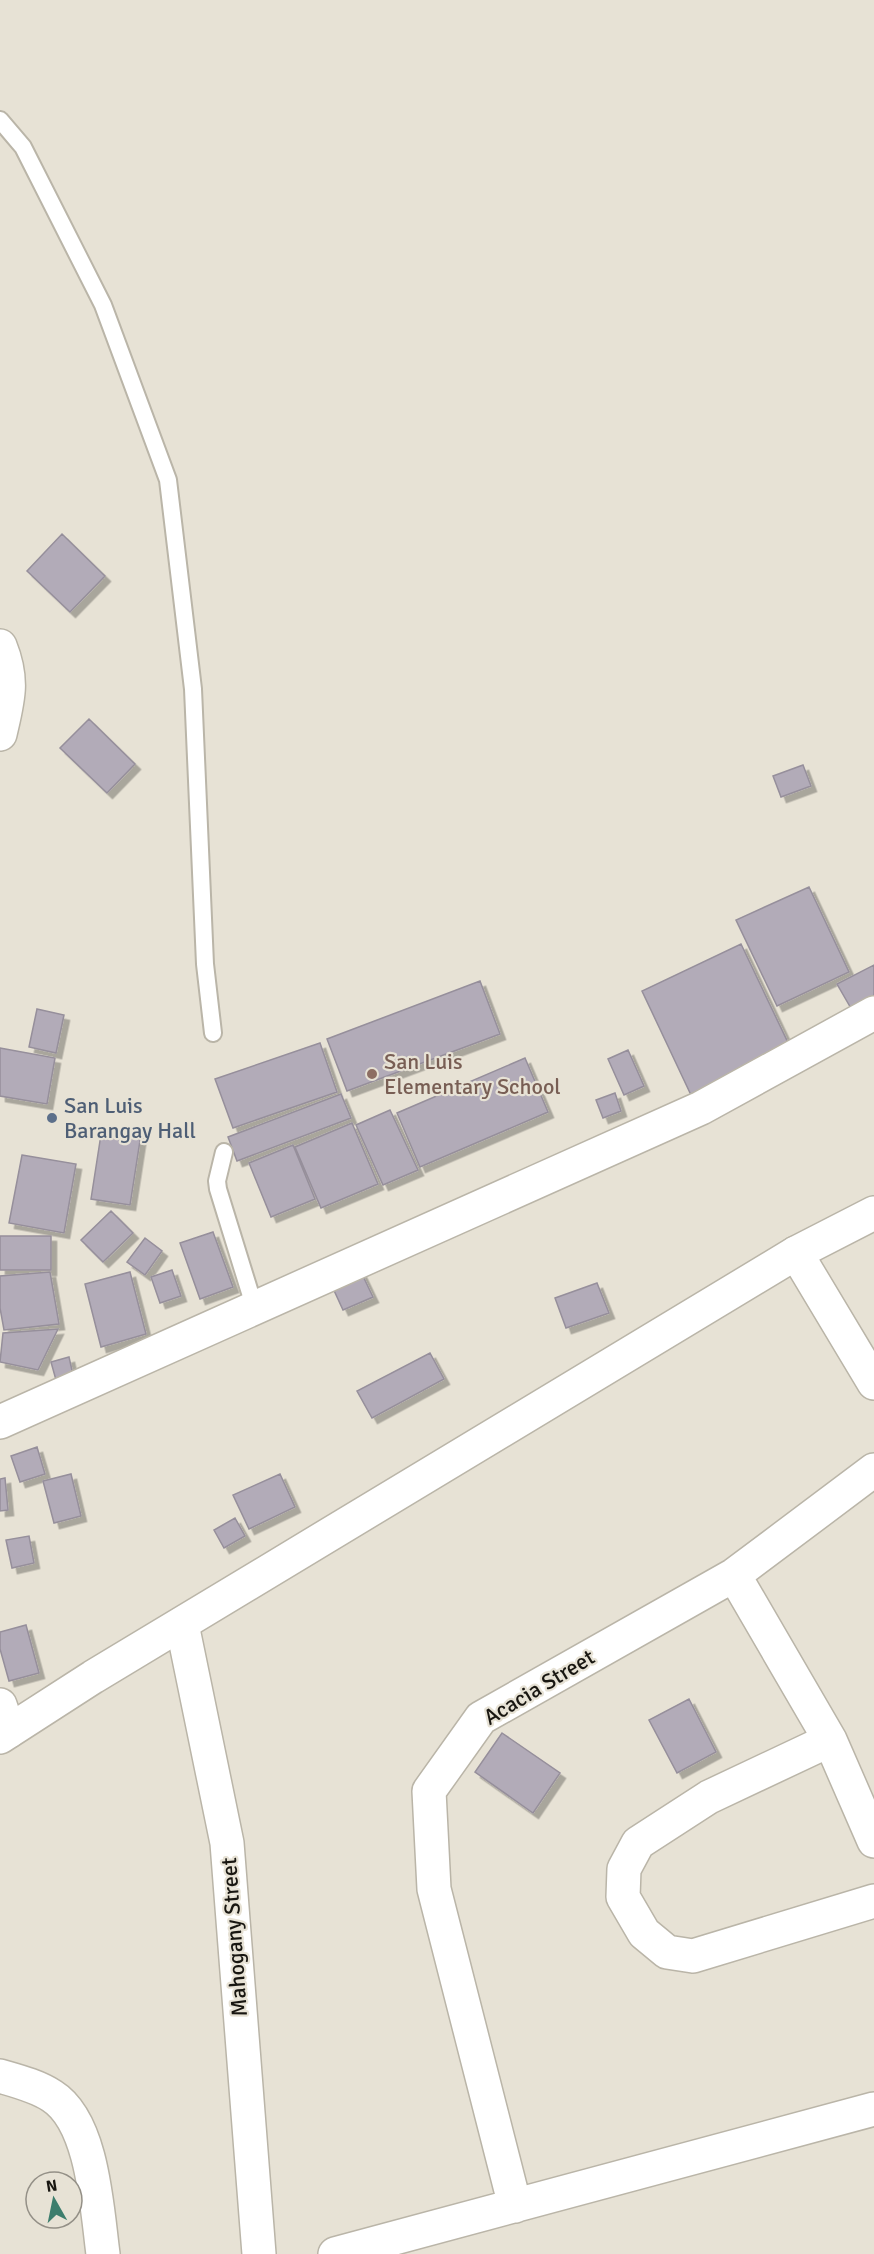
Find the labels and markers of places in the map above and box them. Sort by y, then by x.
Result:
place label: San Luis Elementary School [384,1048,561,1100]
marker: San Luis Elementary School [365,1067,379,1081]
place label: San Luis Barangay Hall [64,1092,196,1144]
marker: San Luis Barangay Hall [45,1111,59,1125]

